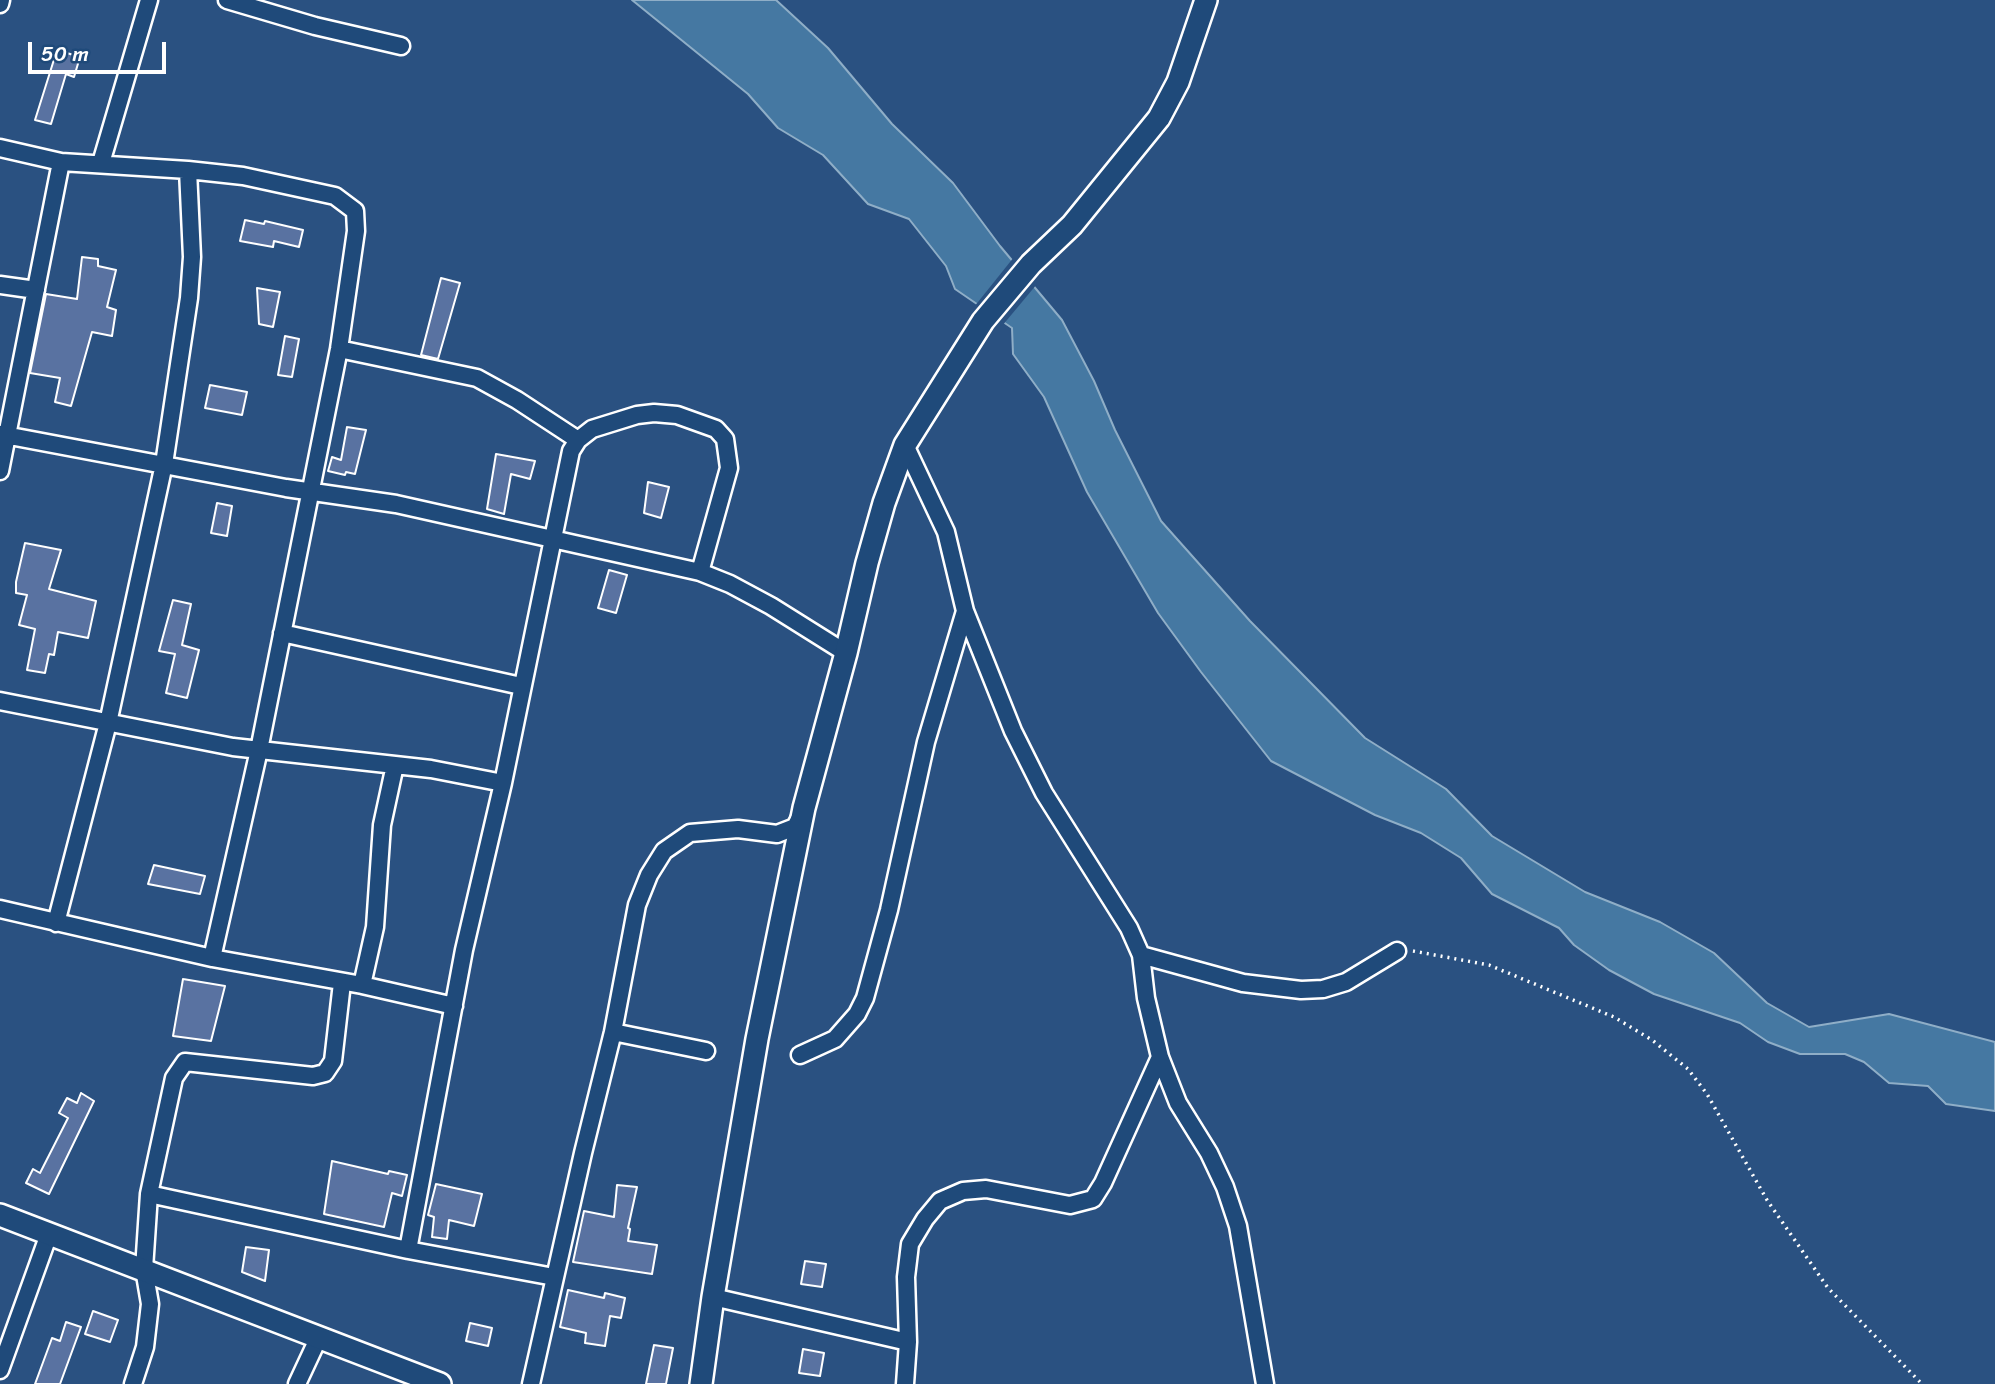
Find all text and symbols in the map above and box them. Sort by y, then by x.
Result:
scale bar [32,28,170,72]
text: 50 m [41,35,89,73]

